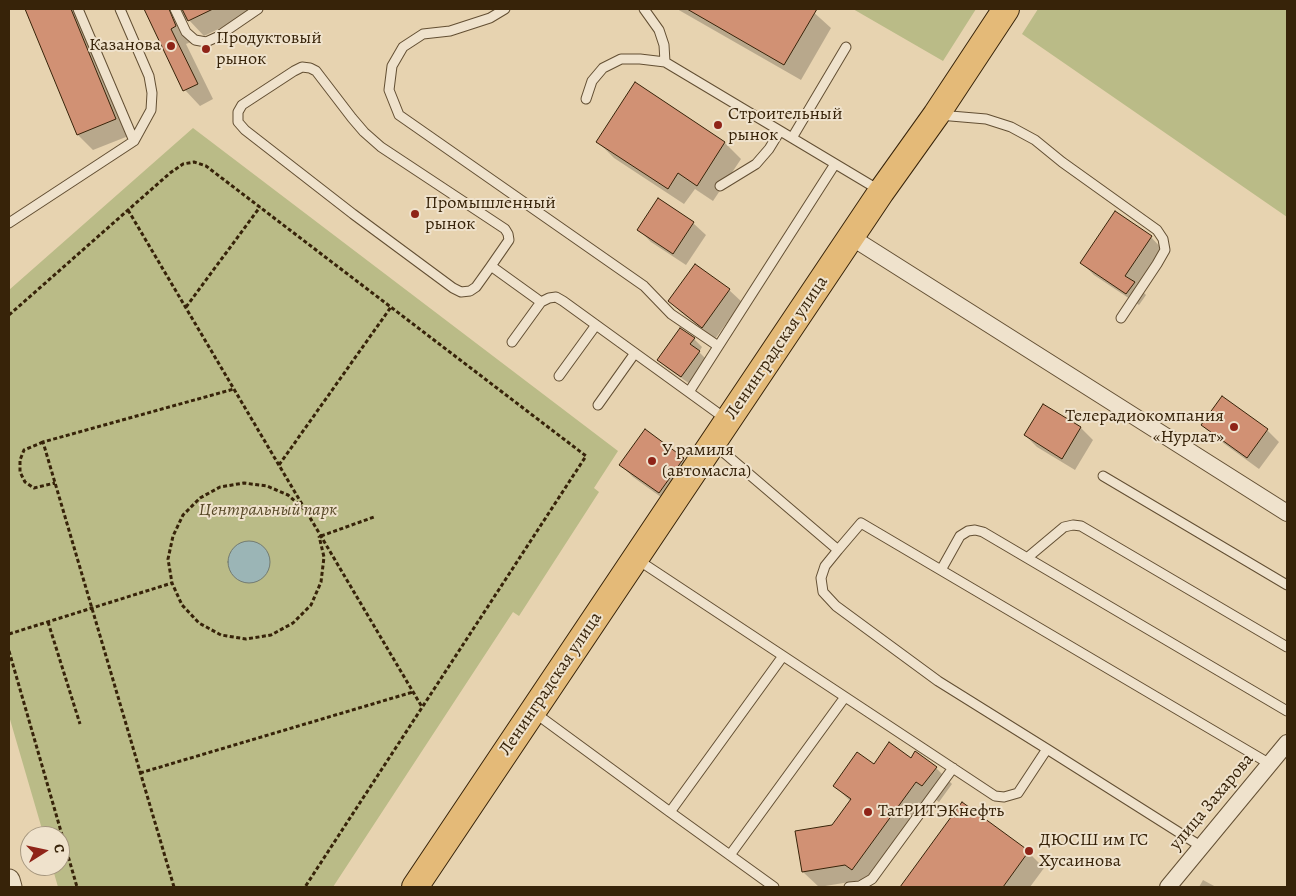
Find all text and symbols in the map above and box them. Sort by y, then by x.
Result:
place label: Продуктовый рынок [216,28,322,70]
place label: Казанова [89,35,161,57]
marker: Казанова [165,40,177,52]
marker: Продуктовый рынок [200,43,212,55]
place label: Строительный рынок [728,104,842,146]
marker: Строительный рынок [712,119,724,131]
place label: Промышленный рынок [425,193,556,235]
marker: Промышленный рынок [409,208,421,220]
street label: Ленинградская улица [721,272,833,424]
place label: Телерадиокомпания «Нурлат» [1065,406,1224,448]
marker: Телерадиокомпания «Нурлат» [1228,421,1240,433]
place label: У рамиля (автомасла) [662,440,751,482]
marker: У рамиля (автомасла) [646,455,658,467]
park label: Центральный парк [199,500,337,522]
street label: Ленинградская улица [495,608,607,760]
street label: улица Захарова [1165,749,1259,855]
place label: ТатРИТЭКнефть [878,801,1004,823]
marker: ТатРИТЭКнефть [862,806,874,818]
north arrow [20,826,70,876]
place label: ДЮСШ им ГС Хусаинова [1039,830,1148,872]
text: С [49,843,69,854]
marker: ДЮСШ им ГС Хусаинова [1023,845,1035,857]

